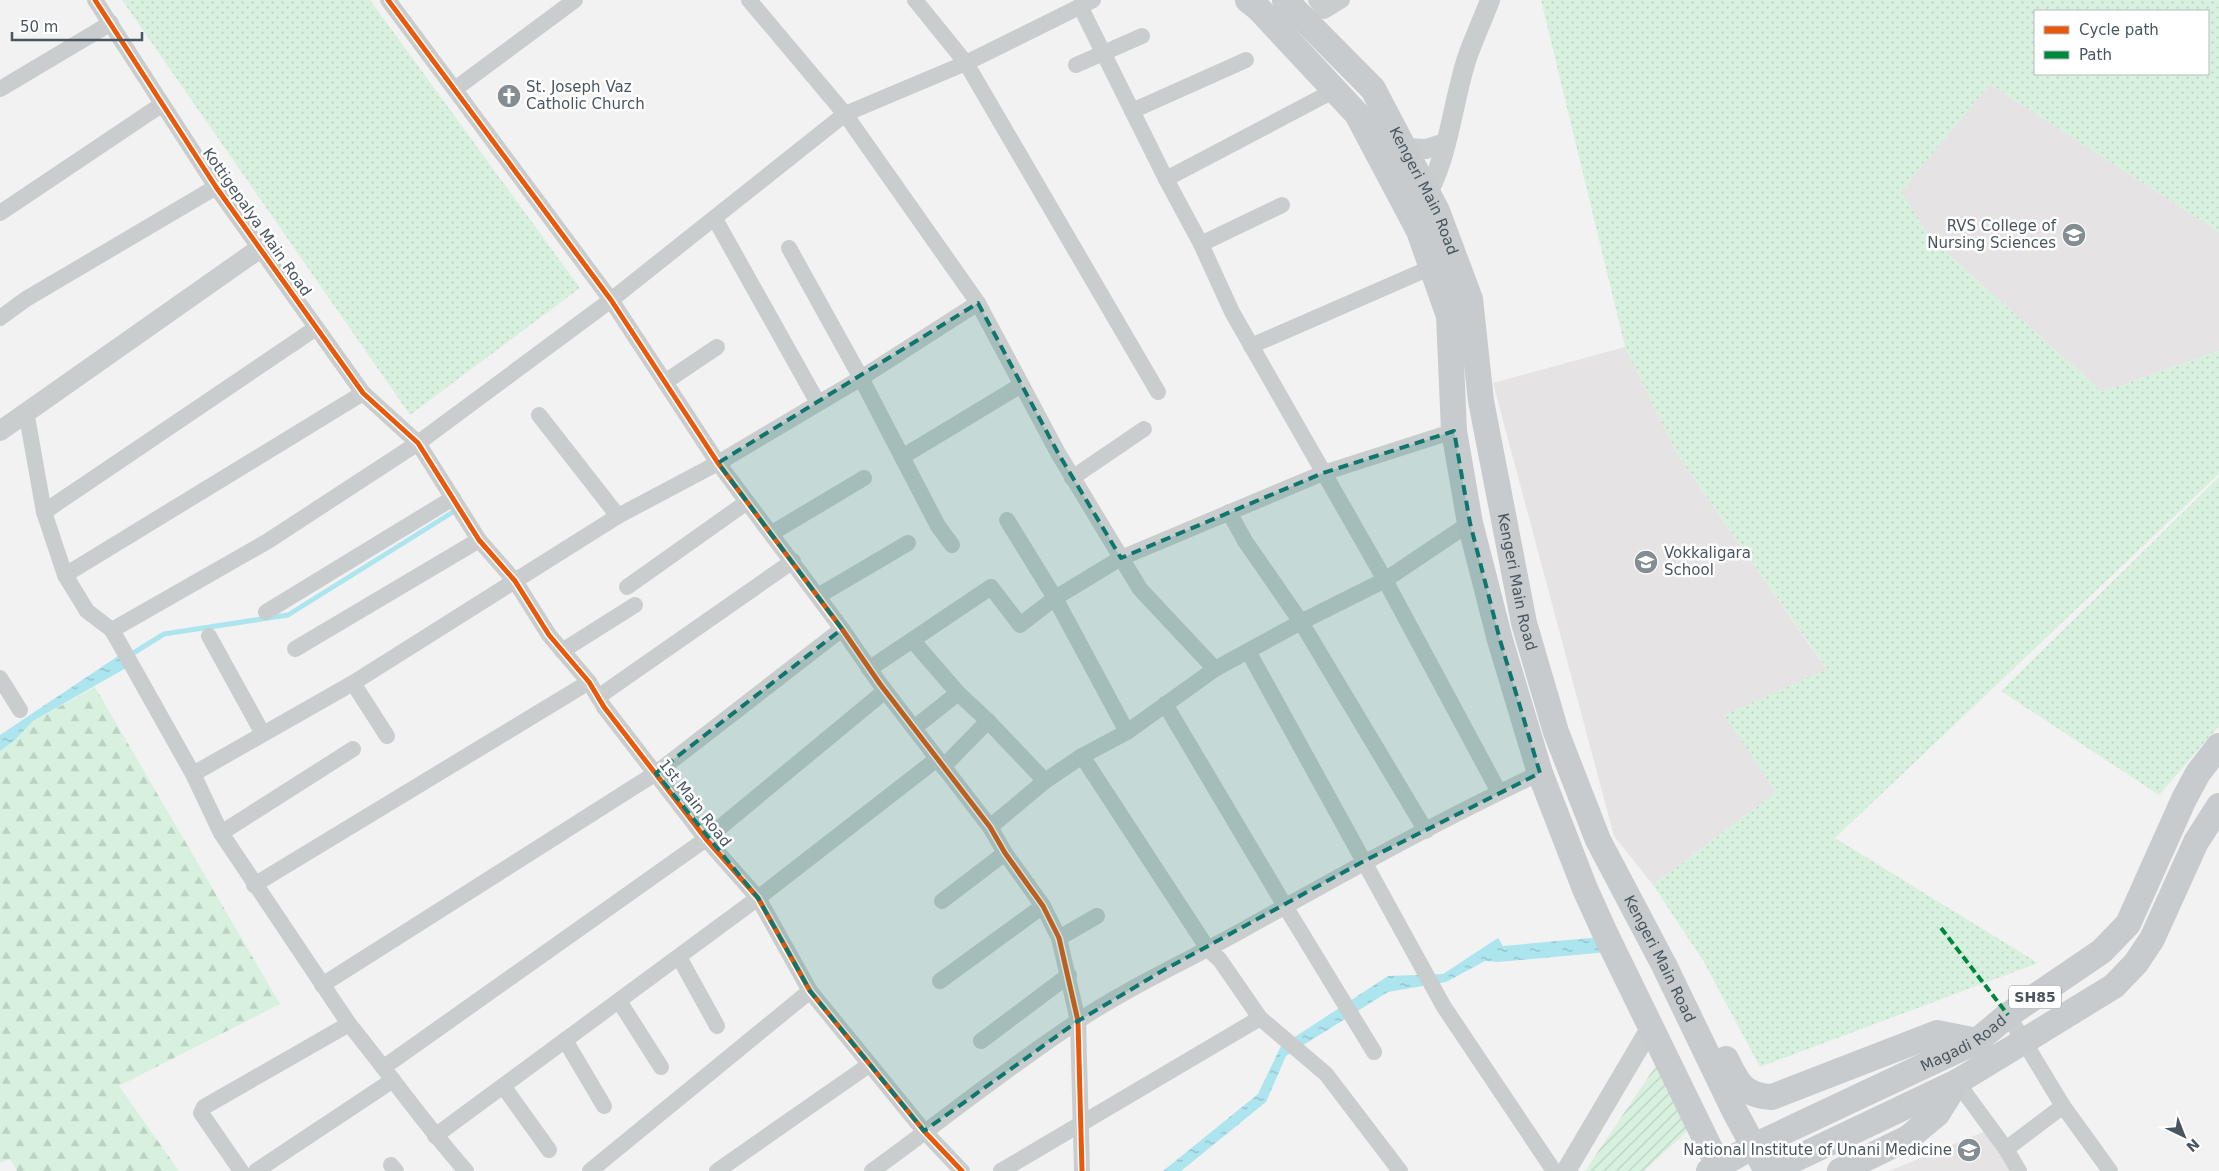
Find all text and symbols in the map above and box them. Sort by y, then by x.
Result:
scale bar [12,10,142,42]
legend [2034,10,2209,75]
text: 50 m [20,18,58,36]
text: Cycle path [2079,21,2159,39]
text: Path [2079,46,2112,64]
place label: St. Joseph Vaz Catholic Church [526,78,645,113]
church icon: St. Joseph Vaz Catholic Church [496,83,522,109]
street label: Kengeri Main Road [1385,124,1462,257]
street label: Kottigepalya Main Road [199,144,315,300]
place label: RVS College of Nursing Sciences [1927,217,2057,252]
school or university icon: RVS College of Nursing Sciences [2061,222,2087,248]
street label: Kengeri Main Road [1494,512,1541,653]
place label: Vokkaligara School [1664,544,1751,579]
school or university icon: Vokkaligara School [1633,549,1659,575]
street label: 1st Main Road [655,756,735,850]
street label: Kengeri Main Road [1620,892,1699,1025]
road number: SH85 [2009,986,2061,1009]
street label: Magadi Road [1918,1011,2010,1075]
north arrow [2159,1111,2209,1161]
text: N [2183,1136,2203,1155]
school or university icon: National Institute of Unani Medicine [1956,1137,1982,1163]
place label: National Institute of Unani Medicine [1683,1141,1952,1159]

